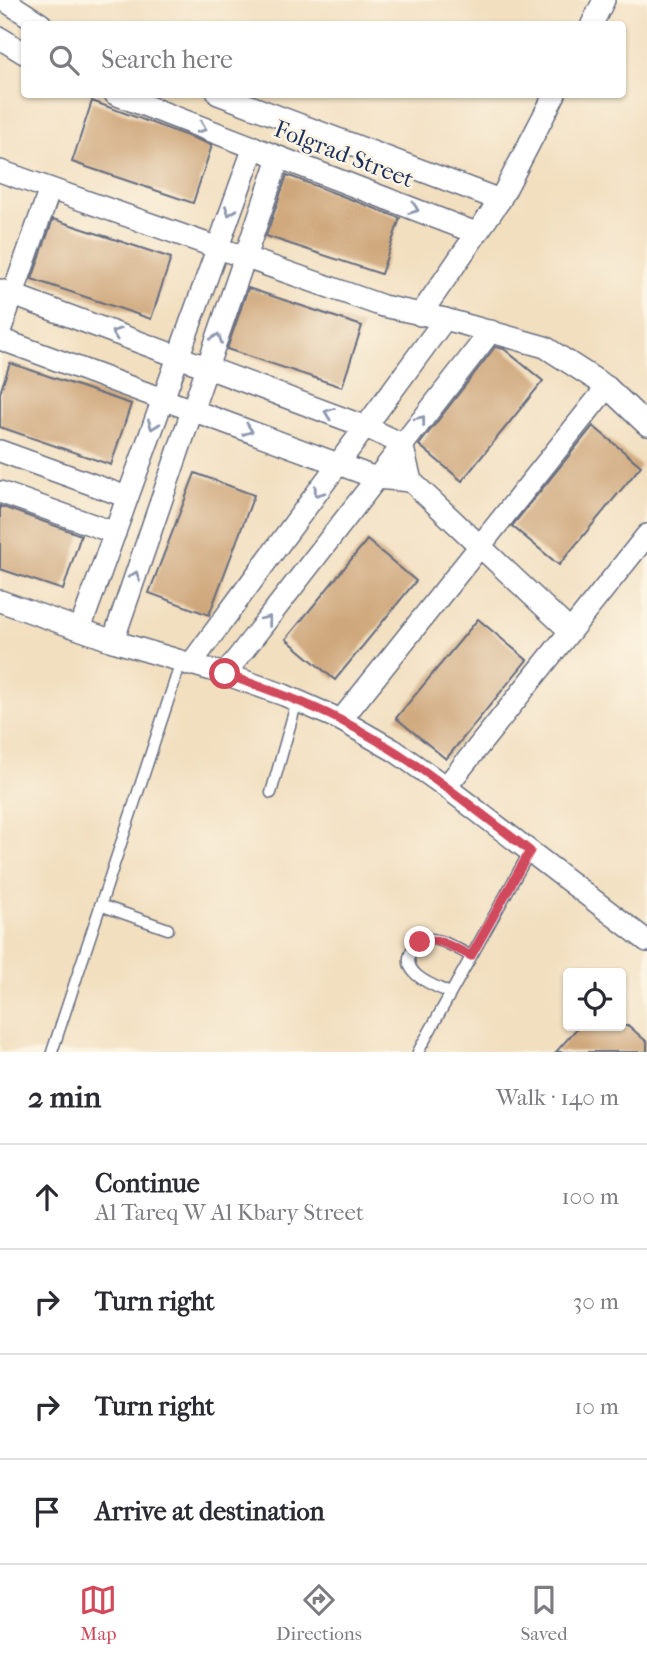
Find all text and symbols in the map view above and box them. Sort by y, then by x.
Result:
search box [21,21,626,98]
icon: search [45,41,83,79]
text: Search here [101,44,233,75]
street label: Folgrad Street [270,115,418,194]
one-way arrow [195,119,207,133]
one-way arrow [407,201,419,215]
one-way arrow [225,205,239,217]
one-way arrow [110,327,122,341]
one-way arrow [209,332,223,344]
one-way arrow [323,407,335,421]
one-way arrow [412,416,425,428]
one-way arrow [147,419,161,431]
one-way arrow [242,421,254,435]
one-way arrow [313,484,326,497]
one-way arrow [127,570,141,583]
one-way arrow [258,615,271,628]
route start [209,658,240,689]
route end [404,926,435,957]
map controls [563,968,626,1031]
button: locate [563,968,626,1031]
text: 2 min [28,1080,101,1115]
text: Walk · 140 m [496,1084,619,1111]
text: Continue [95,1168,200,1199]
icon: ahead [28,1178,66,1216]
text: 100 m [561,1183,619,1210]
text: Al Tareq W Al Kbary Street [95,1199,364,1226]
icon: right [28,1283,66,1321]
text: Turn right [95,1286,215,1317]
text: 30 m [573,1288,619,1315]
icon: right [28,1388,66,1426]
text: Turn right [95,1391,215,1422]
text: 10 m [574,1393,619,1420]
icon: arrive [28,1493,66,1531]
text: Arrive at destination [95,1496,325,1527]
tab: Map [79,1581,117,1645]
tab: Directions [276,1581,362,1645]
tab: Saved [520,1581,568,1645]

